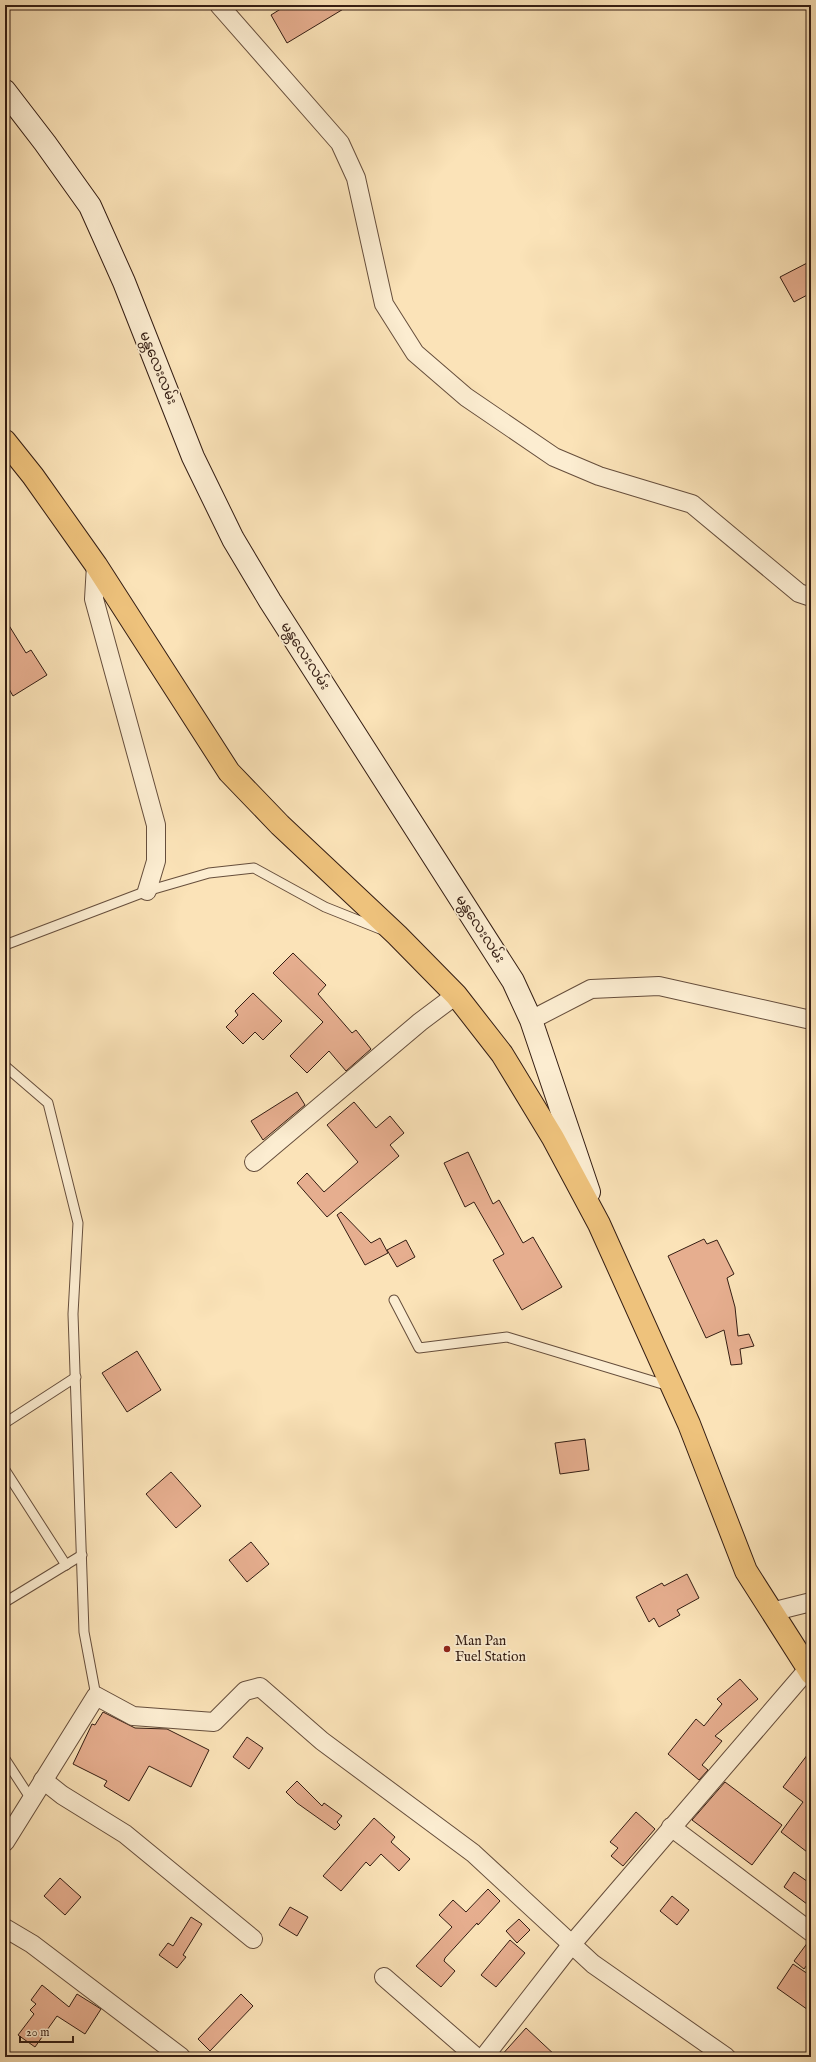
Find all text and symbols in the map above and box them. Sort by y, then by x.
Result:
street label: မန္တလေးလမ်း [133,328,183,408]
street label: မန္တလေးလမ်း [275,617,335,695]
street label: မန္တလေးလမ်း [450,890,510,968]
place label: Man Pan Fuel Station [455,1632,526,1666]
marker: Man Pan Fuel Station [442,1644,452,1654]
scale bar [20,2018,73,2044]
text: 20 m [26,2025,49,2040]

